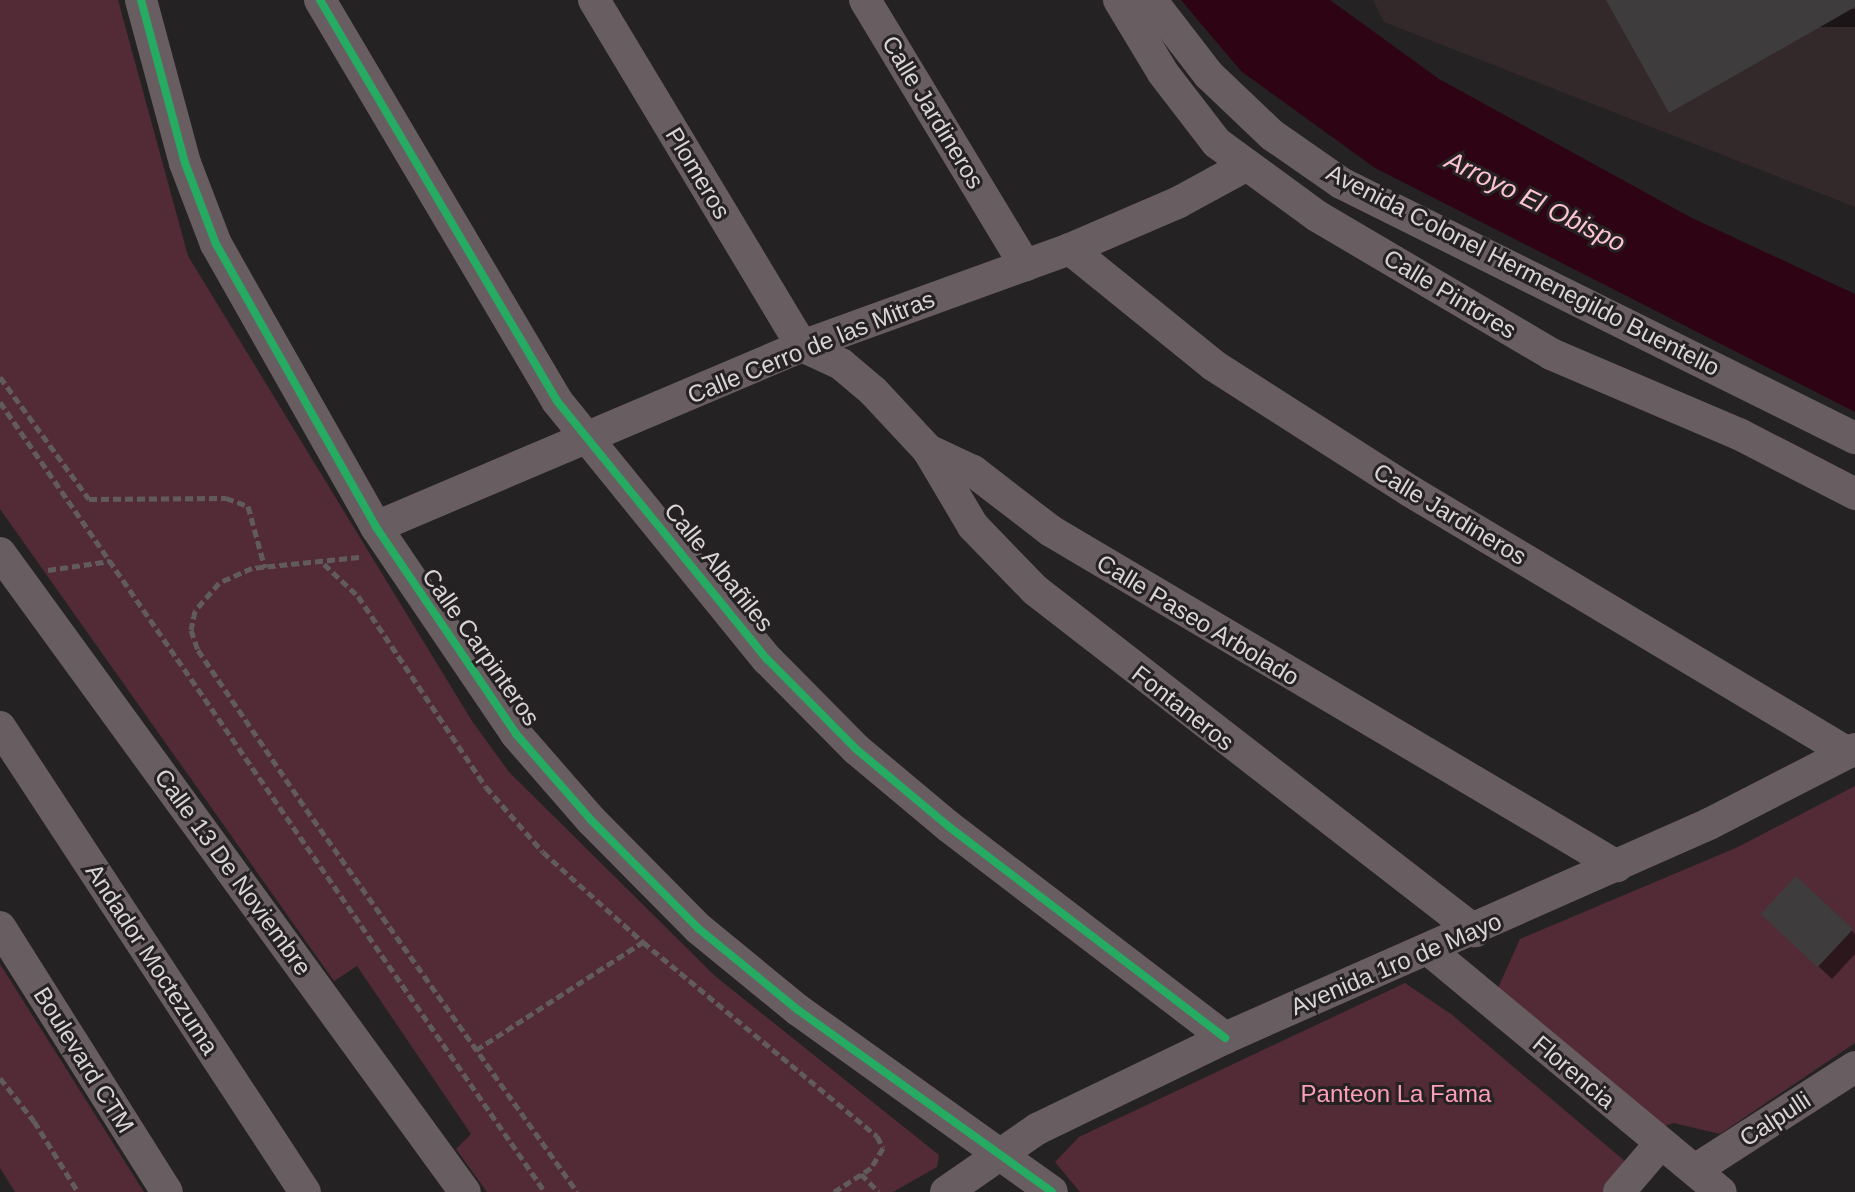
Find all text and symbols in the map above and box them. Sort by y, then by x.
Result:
street label: Calle Jardineros [876,30,990,194]
street label: Plomeros [660,122,736,224]
water label: Arroyo El Obispo [1440,145,1630,259]
street label: Avenida Colonel Hermenegildo Buentello [1322,158,1724,382]
street label: Calle Pintores [1379,243,1521,345]
street label: Calle Cerro de las Mitras [683,284,939,410]
street label: Calle Jardineros [1368,457,1532,571]
street label: Calle Albañiles [658,496,780,638]
street label: Calle Paseo Arbolado [1091,548,1305,692]
street label: Calle Carpinteros [416,563,546,731]
street label: Fontaneros [1126,659,1240,757]
street label: Calle 13 De Noviembre [148,763,318,981]
street label: Andador Moctezuma [80,858,224,1060]
street label: Avenida 1ro de Mayo [1286,907,1506,1021]
street label: Boulevard CTM [28,982,140,1138]
street label: Florencia [1527,1029,1621,1115]
park label: Panteon La Fama [1301,1080,1491,1108]
street label: Calpulli [1734,1085,1816,1153]

